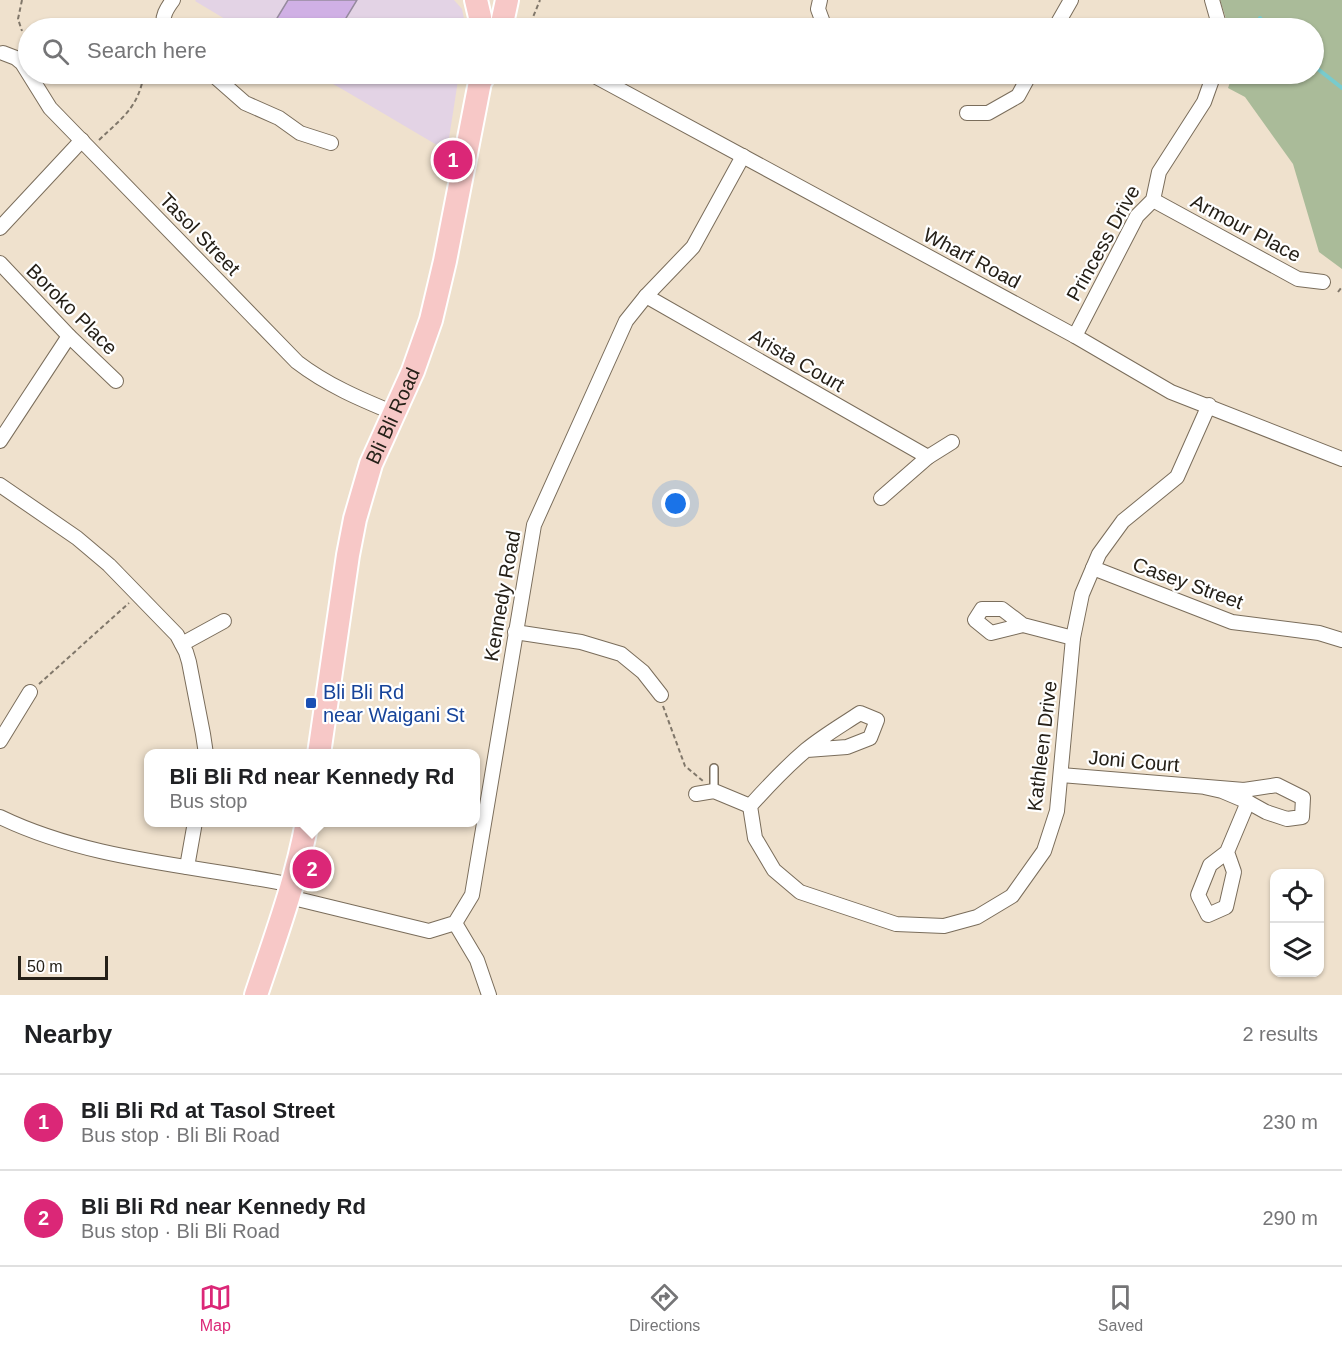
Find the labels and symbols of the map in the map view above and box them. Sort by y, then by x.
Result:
pin: 1 [434,138,472,182]
street label: Princess Drive [1062,181,1144,305]
street label: Tasol Street [155,188,245,280]
street label: Armour Place [1187,190,1305,266]
street label: Wharf Road [920,223,1024,293]
street label: Boroko Place [22,259,122,359]
street label: Arista Court [746,324,849,396]
street label: Bli Bli Road [361,364,424,467]
your location [661,489,690,518]
street label: Kennedy Road [480,529,524,663]
street label: Casey Street [1130,553,1246,613]
street label: Kathleen Drive [1023,680,1061,812]
place label: Bli Bli Rd near Waigani St [323,681,465,726]
marker: Bli Bli Rd near Waigani St [304,696,318,710]
street label: Joni Court [1088,746,1181,776]
pin: 2 [292,846,332,892]
scale bar [18,953,108,980]

